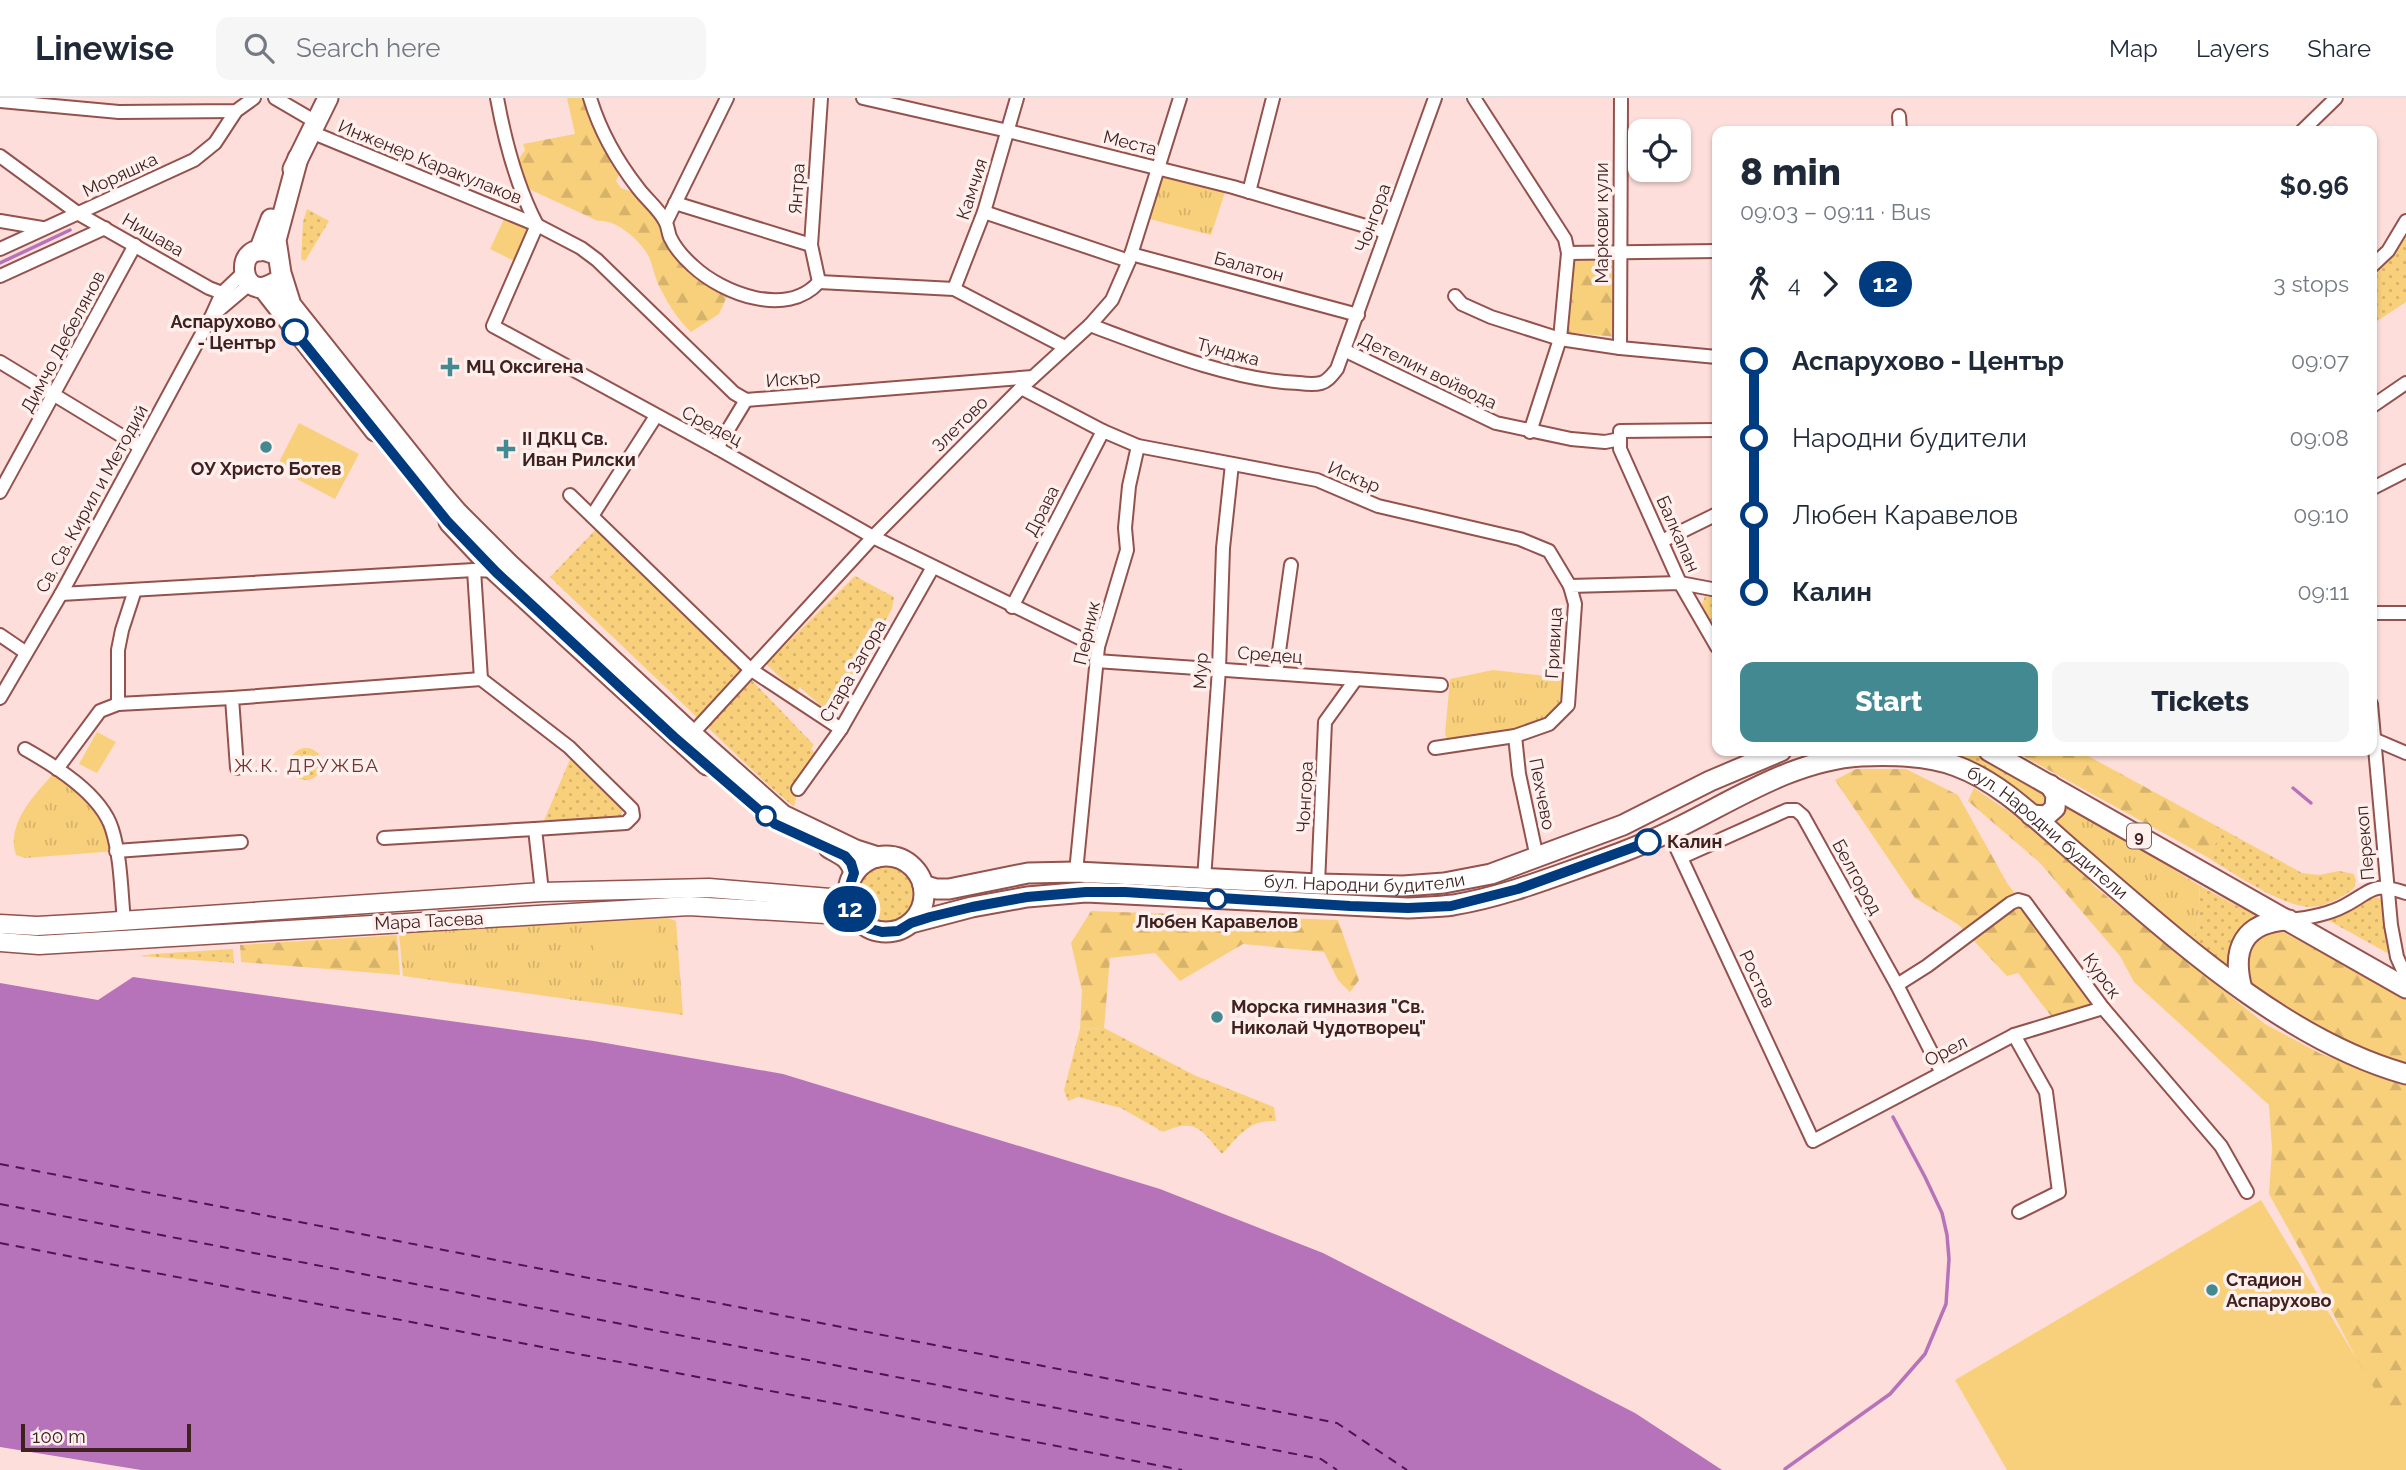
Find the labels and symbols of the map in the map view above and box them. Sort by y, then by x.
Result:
street label: Инженер Каракулаков [335,115,525,208]
street label: Места [1101,126,1159,159]
street label: Моряшка [79,148,161,201]
street label: Камчия [952,156,991,222]
street label: Маркови кули [1591,162,1612,284]
street label: Янтра [784,163,809,215]
street label: Чонгора [1350,181,1395,255]
street label: Нишава [119,209,188,261]
street label: Балатон [1212,247,1286,286]
street label: Димчо Дебелянов [16,267,109,416]
place label: Аспарухово - Център [171,311,276,353]
marker: Аспарухово - Център [282,319,308,345]
street label: Детелин войвода [1356,328,1501,413]
street label: Тунджа [1194,333,1262,370]
place label: МЦ Оксигена [466,356,584,377]
marker: МЦ Оксигена [440,357,460,377]
street label: Искър [765,366,821,391]
street label: Злетово [927,391,992,456]
street label: Св. Св. Кирил и Методий [31,401,152,596]
street label: Средец [678,401,746,450]
place label: II ДКЦ Св. Иван Рилски [522,428,636,470]
marker: ОУ Христо Ботев [258,439,274,455]
marker: II ДКЦ Св. Иван Рилски [496,439,516,459]
street label: Искър [1325,457,1383,497]
place label: ОУ Христо Ботев [191,458,341,479]
street label: Драва [1020,482,1063,540]
street label: Балкапан [1652,492,1705,575]
street label: Перник [1069,599,1104,667]
street label: Гривица [1541,607,1566,679]
street label: Стара Загора [815,616,890,726]
street label: Средец [1237,642,1303,667]
street label: Мур [1189,652,1212,690]
district label: Ж.К. ДРУЖБА [234,754,380,776]
street label: Пехчево [1525,756,1560,832]
street label: Чонгора [1292,761,1317,833]
street label: бул. Народни будители [1964,761,2132,903]
street label: Перекоп [2351,805,2378,881]
unlabelled marker [756,806,776,826]
road number: 9 [2127,824,2151,848]
marker: Калин [1635,829,1661,855]
place label: Калин [1667,831,1722,852]
street label: Белгород [1828,835,1887,918]
street label: бул. Народни будители [1263,868,1467,896]
line badge: 12 [818,886,882,932]
marker: Любен Каравелов [1207,889,1227,909]
street label: Мара Тасева [374,907,484,934]
place label: Любен Каравелов [1136,911,1298,932]
street label: Ростов [1735,947,1780,1011]
street label: Курск [2079,949,2126,1002]
place label: Морска гимназия "Св. Николай Чудотворец" [1231,996,1426,1038]
marker: Морска гимназия "Св. Николай Чудотворец" [1209,1009,1225,1025]
street label: Орел [1921,1031,1971,1070]
place label: Стадион Аспарухово [2226,1269,2332,1311]
marker: Стадион Аспарухово [2204,1282,2220,1298]
scale bar [21,1421,191,1453]

